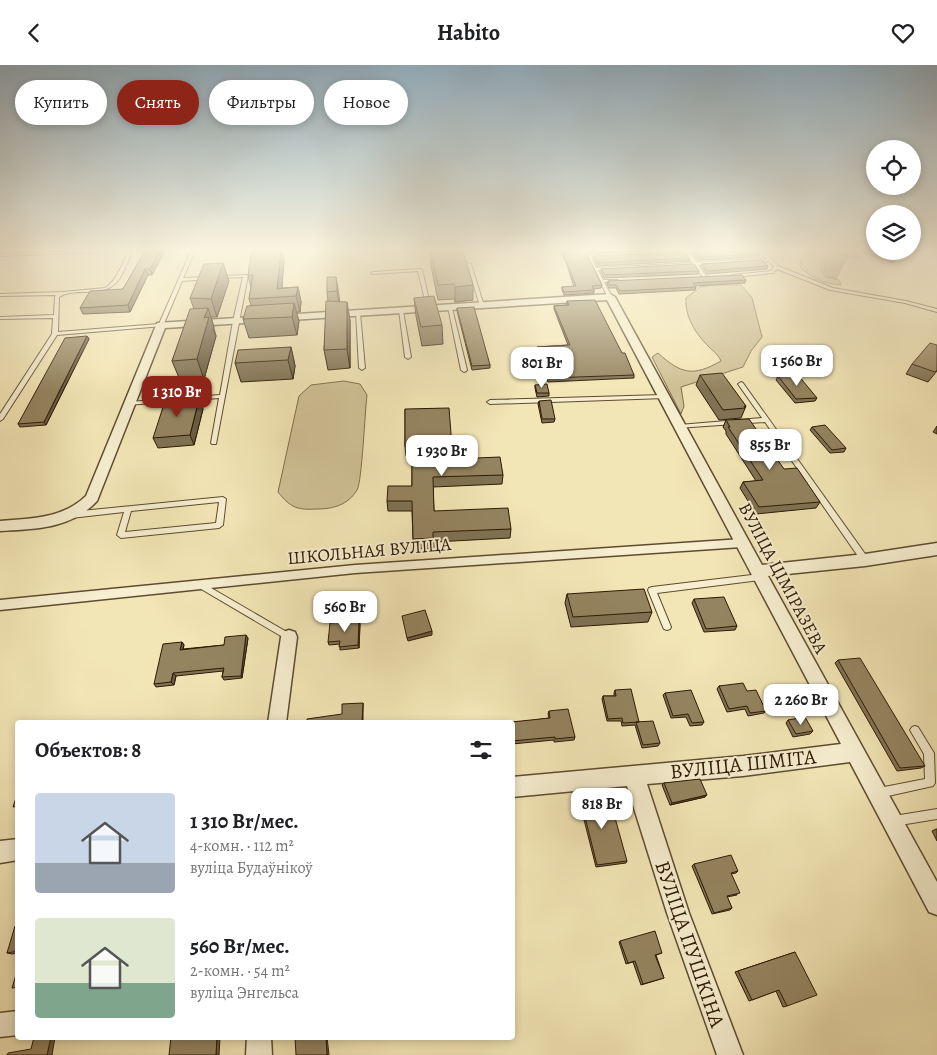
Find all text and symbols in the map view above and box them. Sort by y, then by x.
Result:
text: Habito [437,18,500,48]
icon: back [20,19,48,47]
icon: heart [889,19,917,47]
chip: Купить [15,80,107,125]
chip: Снять [117,80,199,125]
chip: Фильтры [209,80,314,125]
chip: Новое [324,80,408,125]
map controls [866,140,921,260]
button: locate [866,140,921,195]
button: layers [866,205,921,260]
pin: 1 560 Br [745,345,849,387]
pin: 801 Br [501,347,583,389]
text: 1 560 Br [772,350,822,372]
text: 801 Br [522,352,562,374]
pin: 1 310 Br [125,375,229,418]
text: 1 310 Br [153,381,201,403]
pin: 855 Br [729,429,811,471]
text: 855 Br [750,434,790,456]
pin: 1 930 Br [390,435,494,477]
text: 1 930 Br [417,440,467,462]
street label: ВУЛІЦА ЦІМІРАЗЕВА [733,498,833,658]
street label: ШКОЛЬНАЯ ВУЛІЦА [286,532,452,570]
pin: 560 Br [304,591,386,633]
text: 560 Br [324,596,366,618]
pin: 2 260 Br [749,683,853,726]
text: 2 260 Br [774,689,828,711]
text: Объектов: 8 [35,736,141,764]
icon: filters [467,736,495,764]
street label: ВУЛІЦА ШМІТА [668,742,818,786]
pin: 818 Br [561,787,643,830]
text: 818 Br [582,793,622,815]
text: 1 310 Br/мес. [190,807,299,835]
icon: home [75,813,135,873]
text: 4-комн. · 112 m² [190,835,294,857]
text: вуліца Будаўнікоў [190,857,313,879]
street label: ВУЛІЦА ПУШКІНА [648,857,732,1032]
text: 560 Br/мес. [190,932,290,960]
icon: home [75,938,135,998]
text: 2-комн. · 54 m² [190,960,290,982]
text: вуліца Энгельса [190,982,299,1004]

